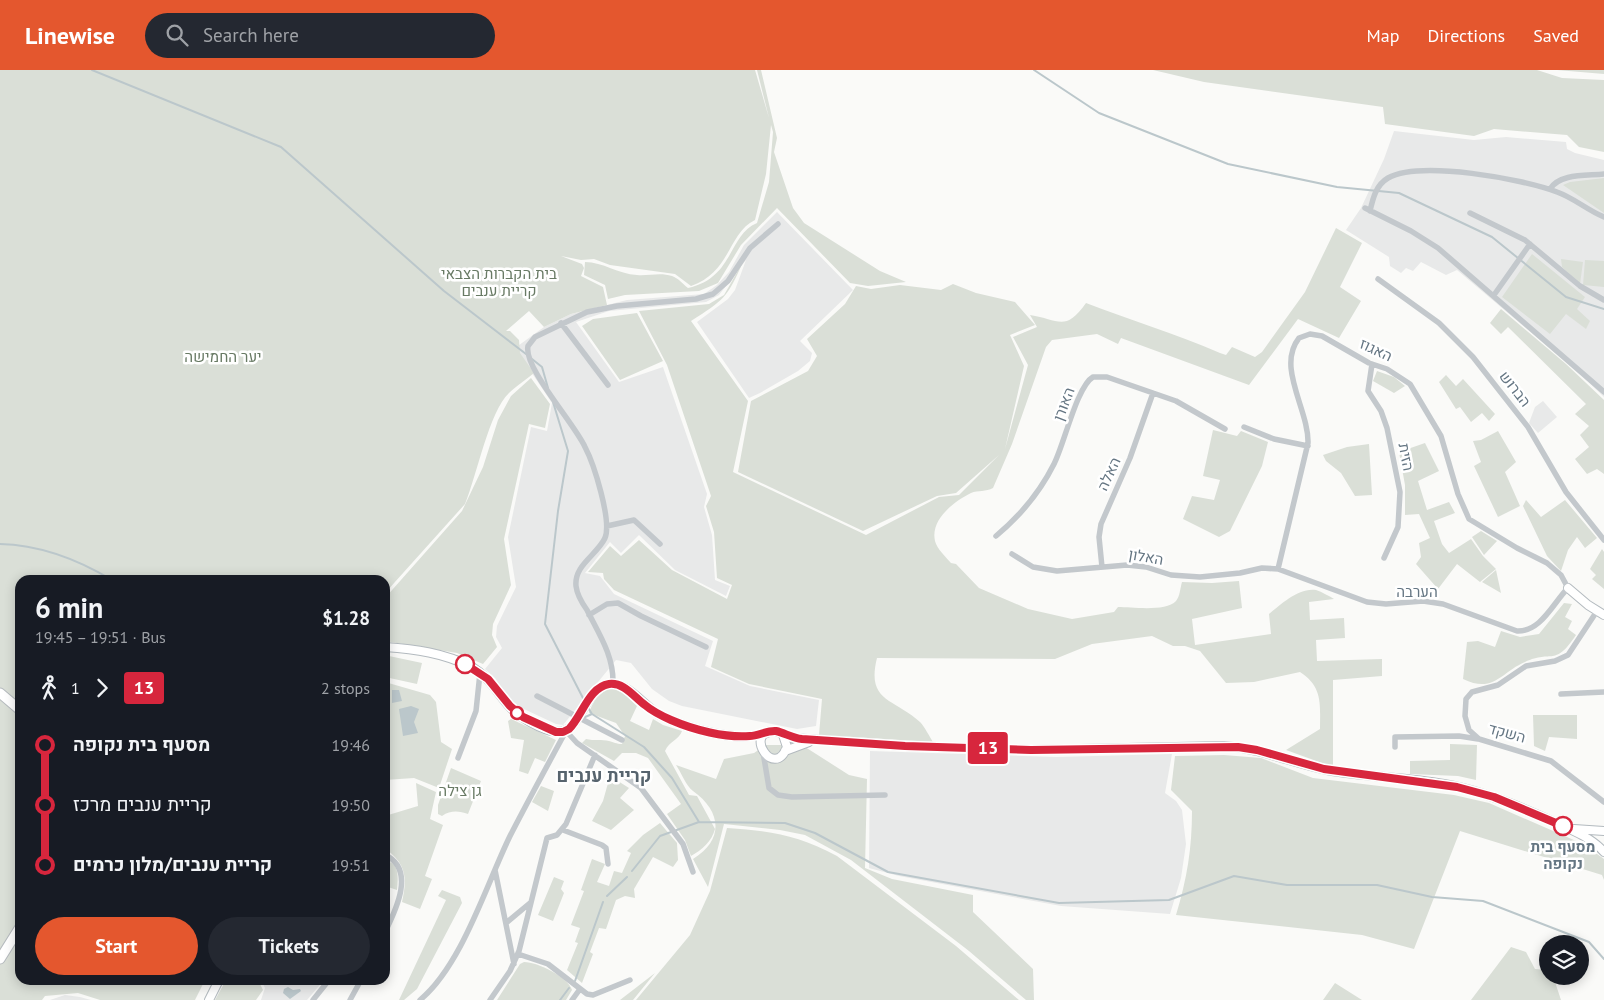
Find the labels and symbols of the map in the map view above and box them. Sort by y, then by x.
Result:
park label: בית הקברות הצבאי קריית ענבים [441,264,557,300]
street label: האגוז [1357,334,1396,365]
park label: יער החמישה [184,347,262,366]
street label: הברוש [1495,367,1535,410]
street label: האורן [1048,384,1079,423]
street label: הזית [1394,441,1418,472]
street label: האלה [1093,454,1125,494]
street label: האלון [1127,544,1165,569]
street label: הערבה [1396,582,1438,601]
unlabelled marker [455,654,475,674]
unlabelled marker [510,706,524,720]
street label: השקד [1486,718,1528,747]
line badge: 13 [966,732,1010,764]
district label: קריית ענבים [556,764,652,787]
park label: גן צילה [438,781,482,800]
marker: מסעף בית נקופה [1553,816,1573,836]
place label: מסעף בית נקופה [1530,837,1596,873]

